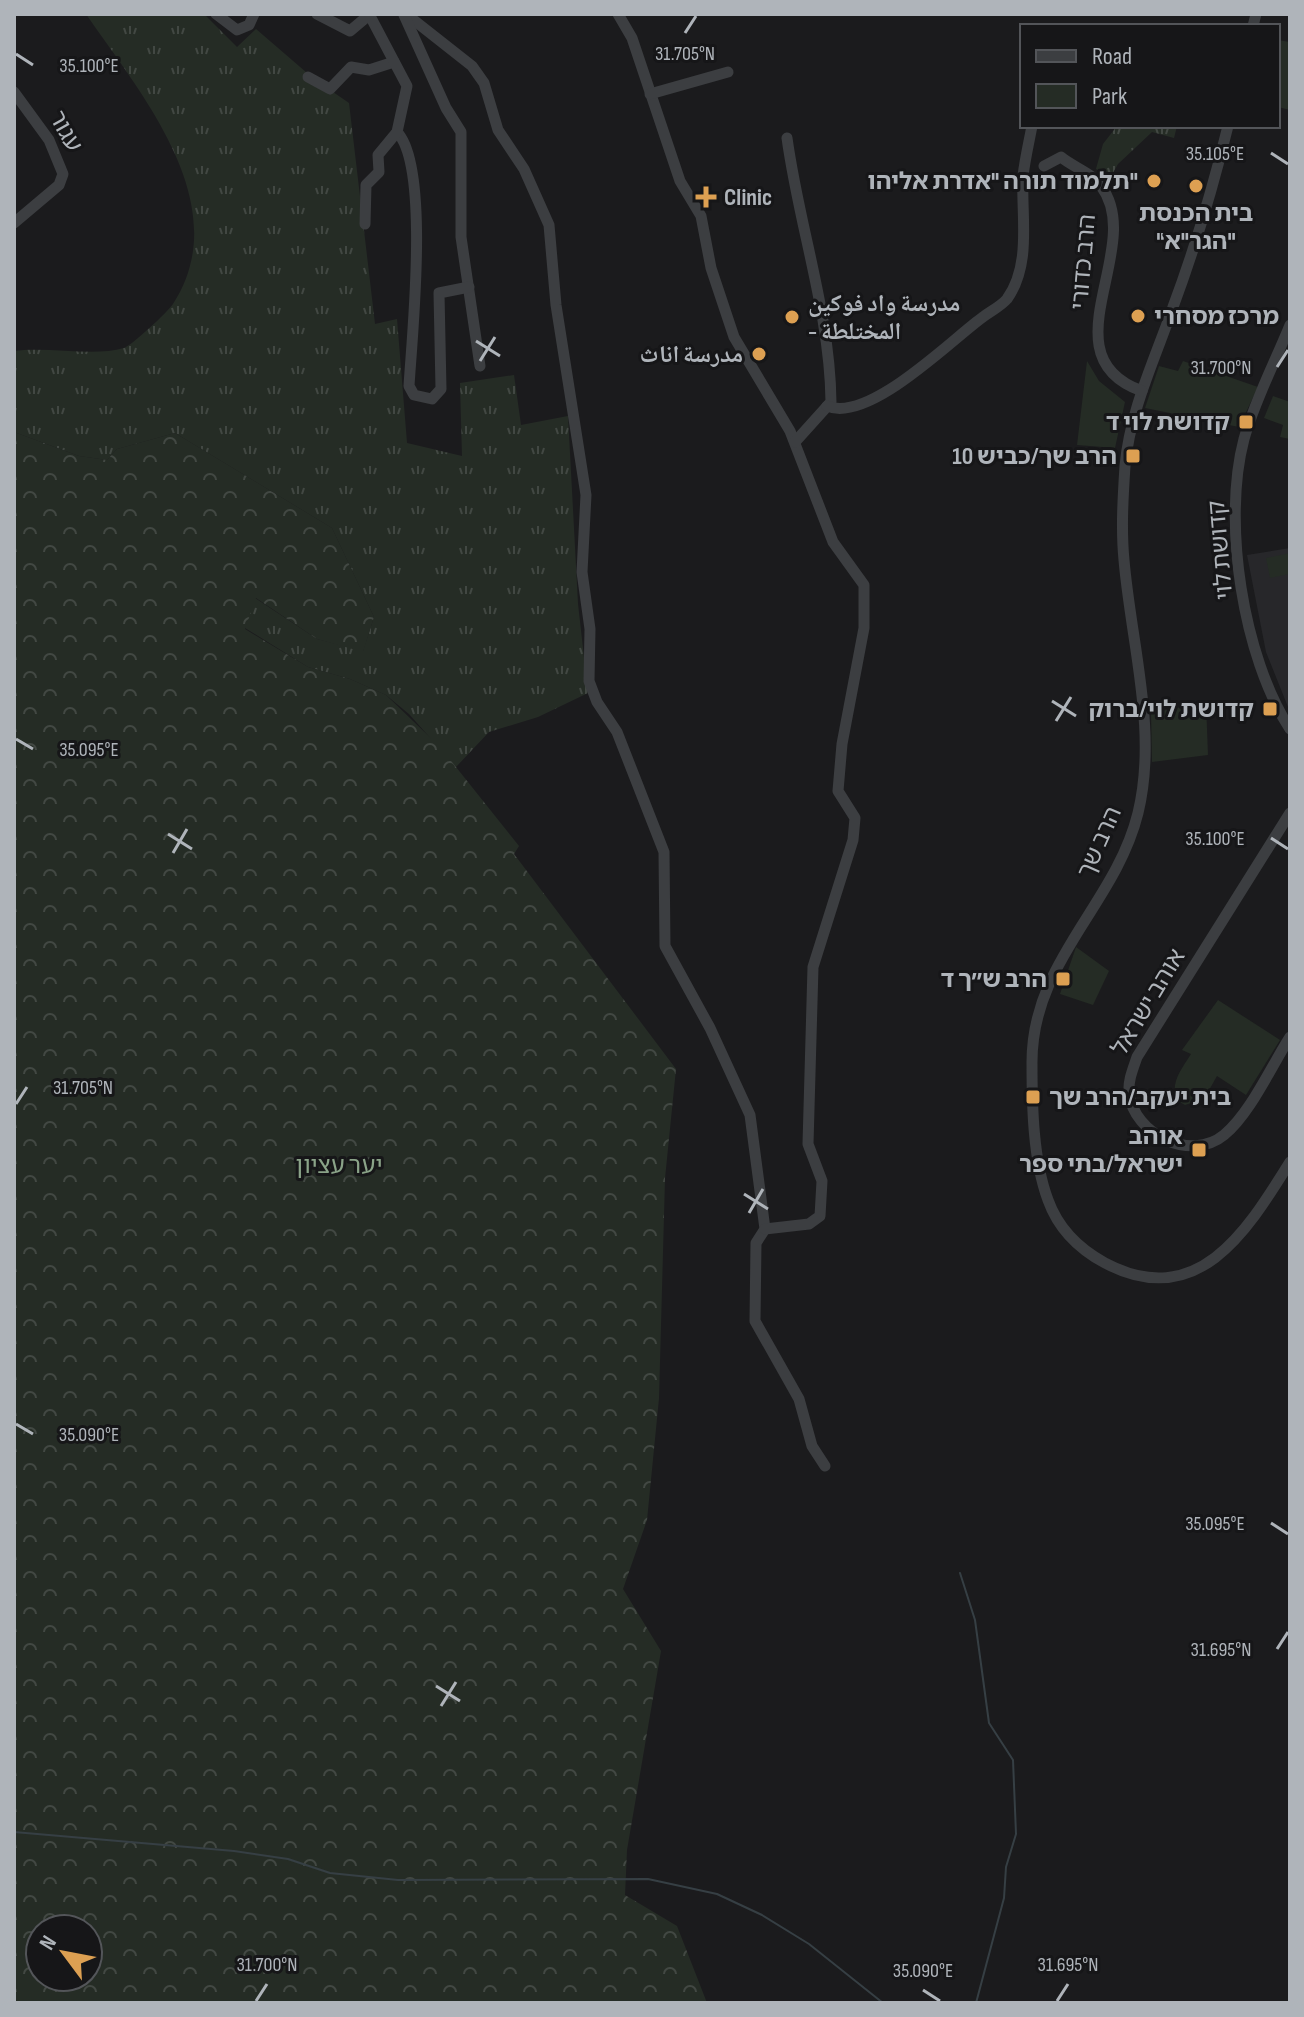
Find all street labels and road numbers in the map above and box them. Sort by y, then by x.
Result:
street label: עגור [43,106,89,157]
street label: הרב כדורי [1065,213,1102,311]
street label: קדושת לוי [1202,499,1239,601]
street label: הרב שך [1071,802,1128,882]
street label: אוהב ישראל [1105,944,1192,1061]

